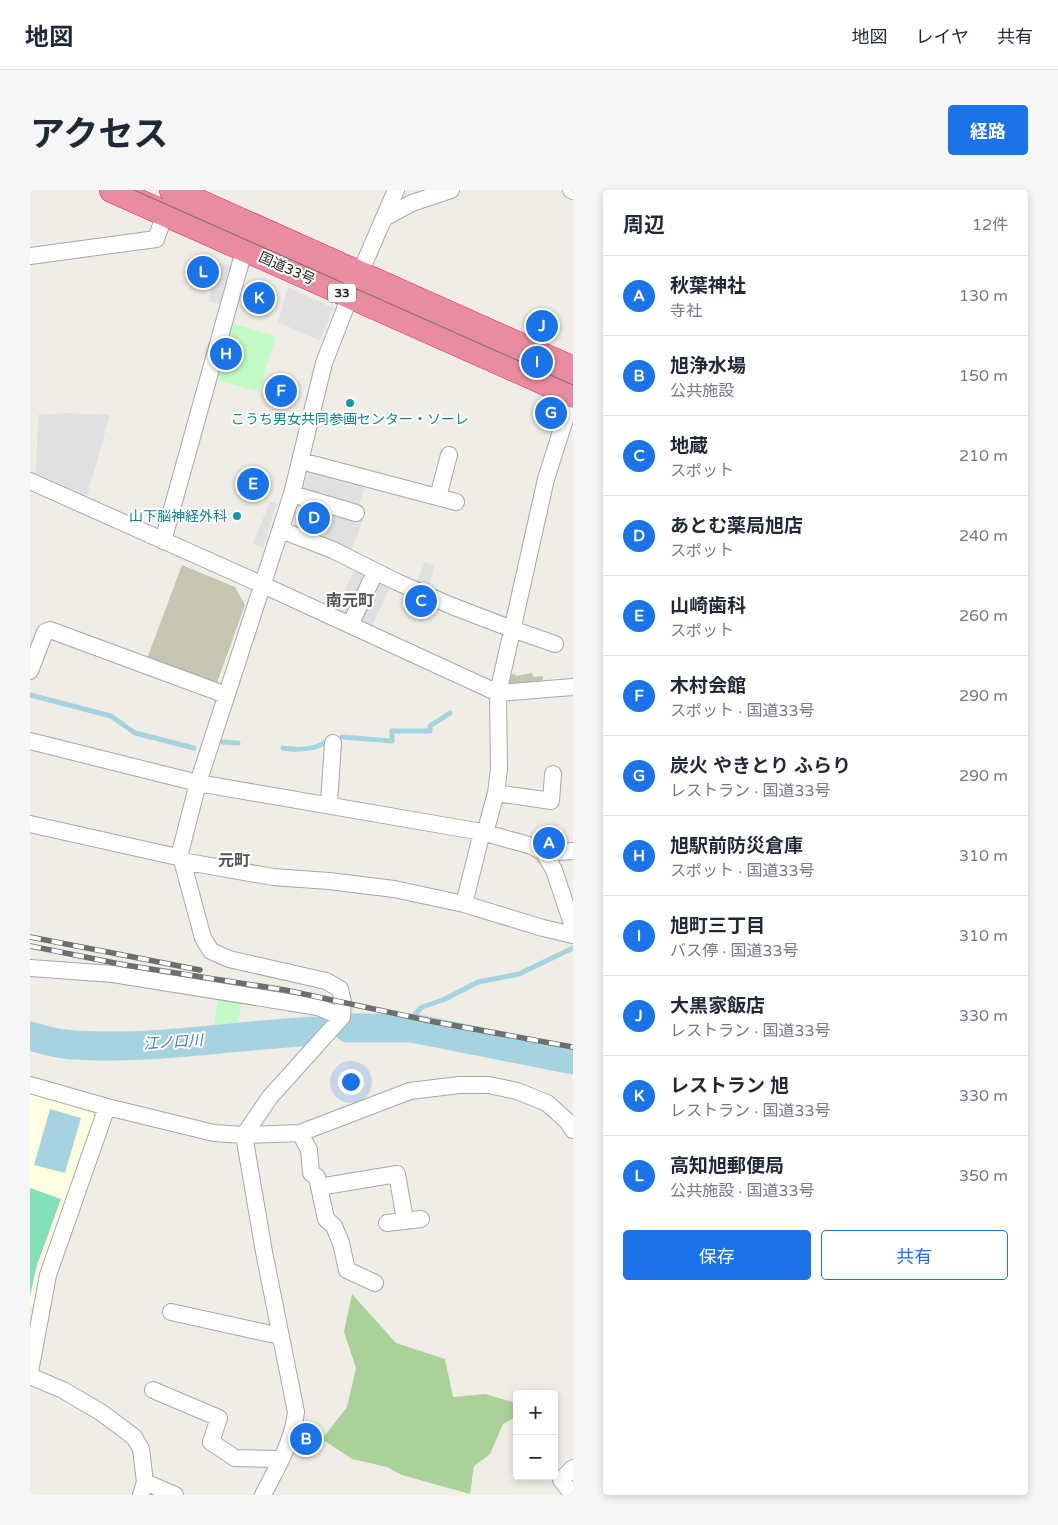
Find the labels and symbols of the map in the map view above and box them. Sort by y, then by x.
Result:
street label: 国道33号 [256,249,317,288]
pin: L [187,253,219,291]
pin: K [243,279,275,317]
road number: 33 [328,284,356,302]
pin: J [526,307,558,345]
pin: H [210,335,242,373]
pin: I [521,343,553,381]
pin: F [265,372,297,410]
pin: G [535,394,567,432]
marker: こうち男女共同参画センター・ソーレ [344,397,356,409]
place label: こうち男女共同参画センター・ソーレ [231,411,469,428]
pin: E [237,465,269,503]
pin: D [298,499,330,537]
place label: 山下脳神経外科 [129,508,227,525]
marker: 山下脳神経外科 [231,510,243,522]
pin: C [405,582,437,620]
district label: 南元町 [326,591,374,611]
pin: A [533,824,565,862]
district label: 元町 [218,851,250,871]
water label: 江ノ口川 [142,1031,206,1053]
your location [338,1069,364,1095]
pin: B [290,1420,322,1458]

